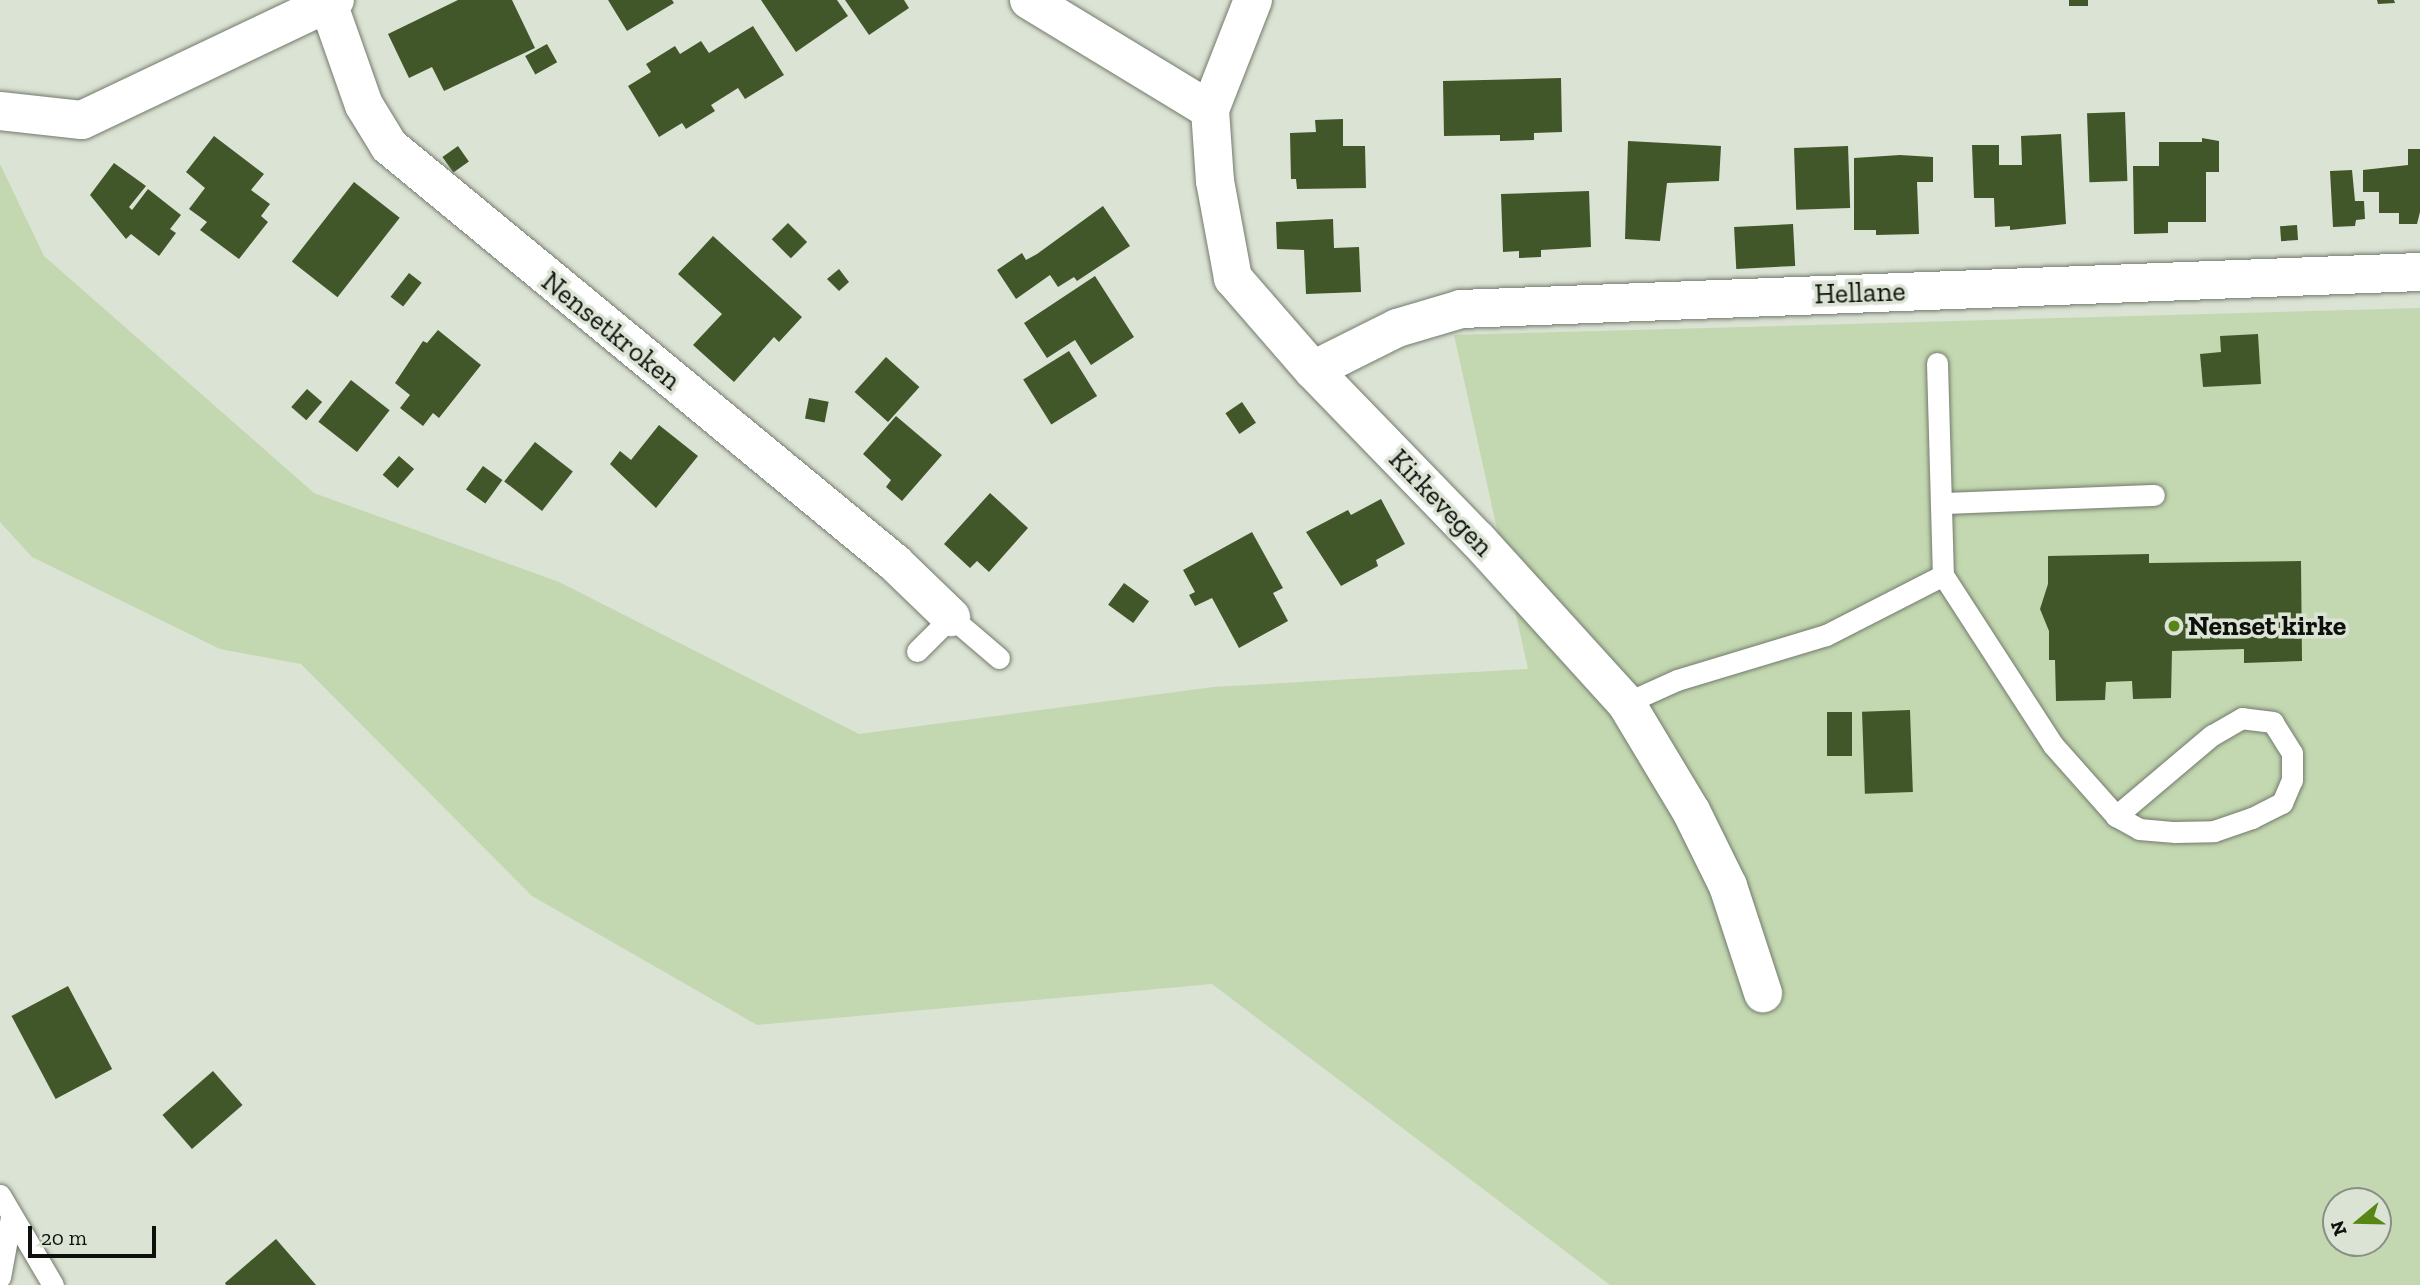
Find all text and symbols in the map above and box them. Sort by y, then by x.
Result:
street label: Nensetkroken [535,265,687,397]
street label: Hellane [1814,275,1906,311]
street label: Kirkevegen [1382,443,1500,563]
place label: Nenset kirke [2188,609,2346,643]
marker: Nenset kirke [2166,618,2182,634]
north arrow [2322,1187,2392,1257]
scale bar [32,1212,159,1256]
text: N [2325,1218,2352,1239]
text: 20 m [41,1225,87,1250]

